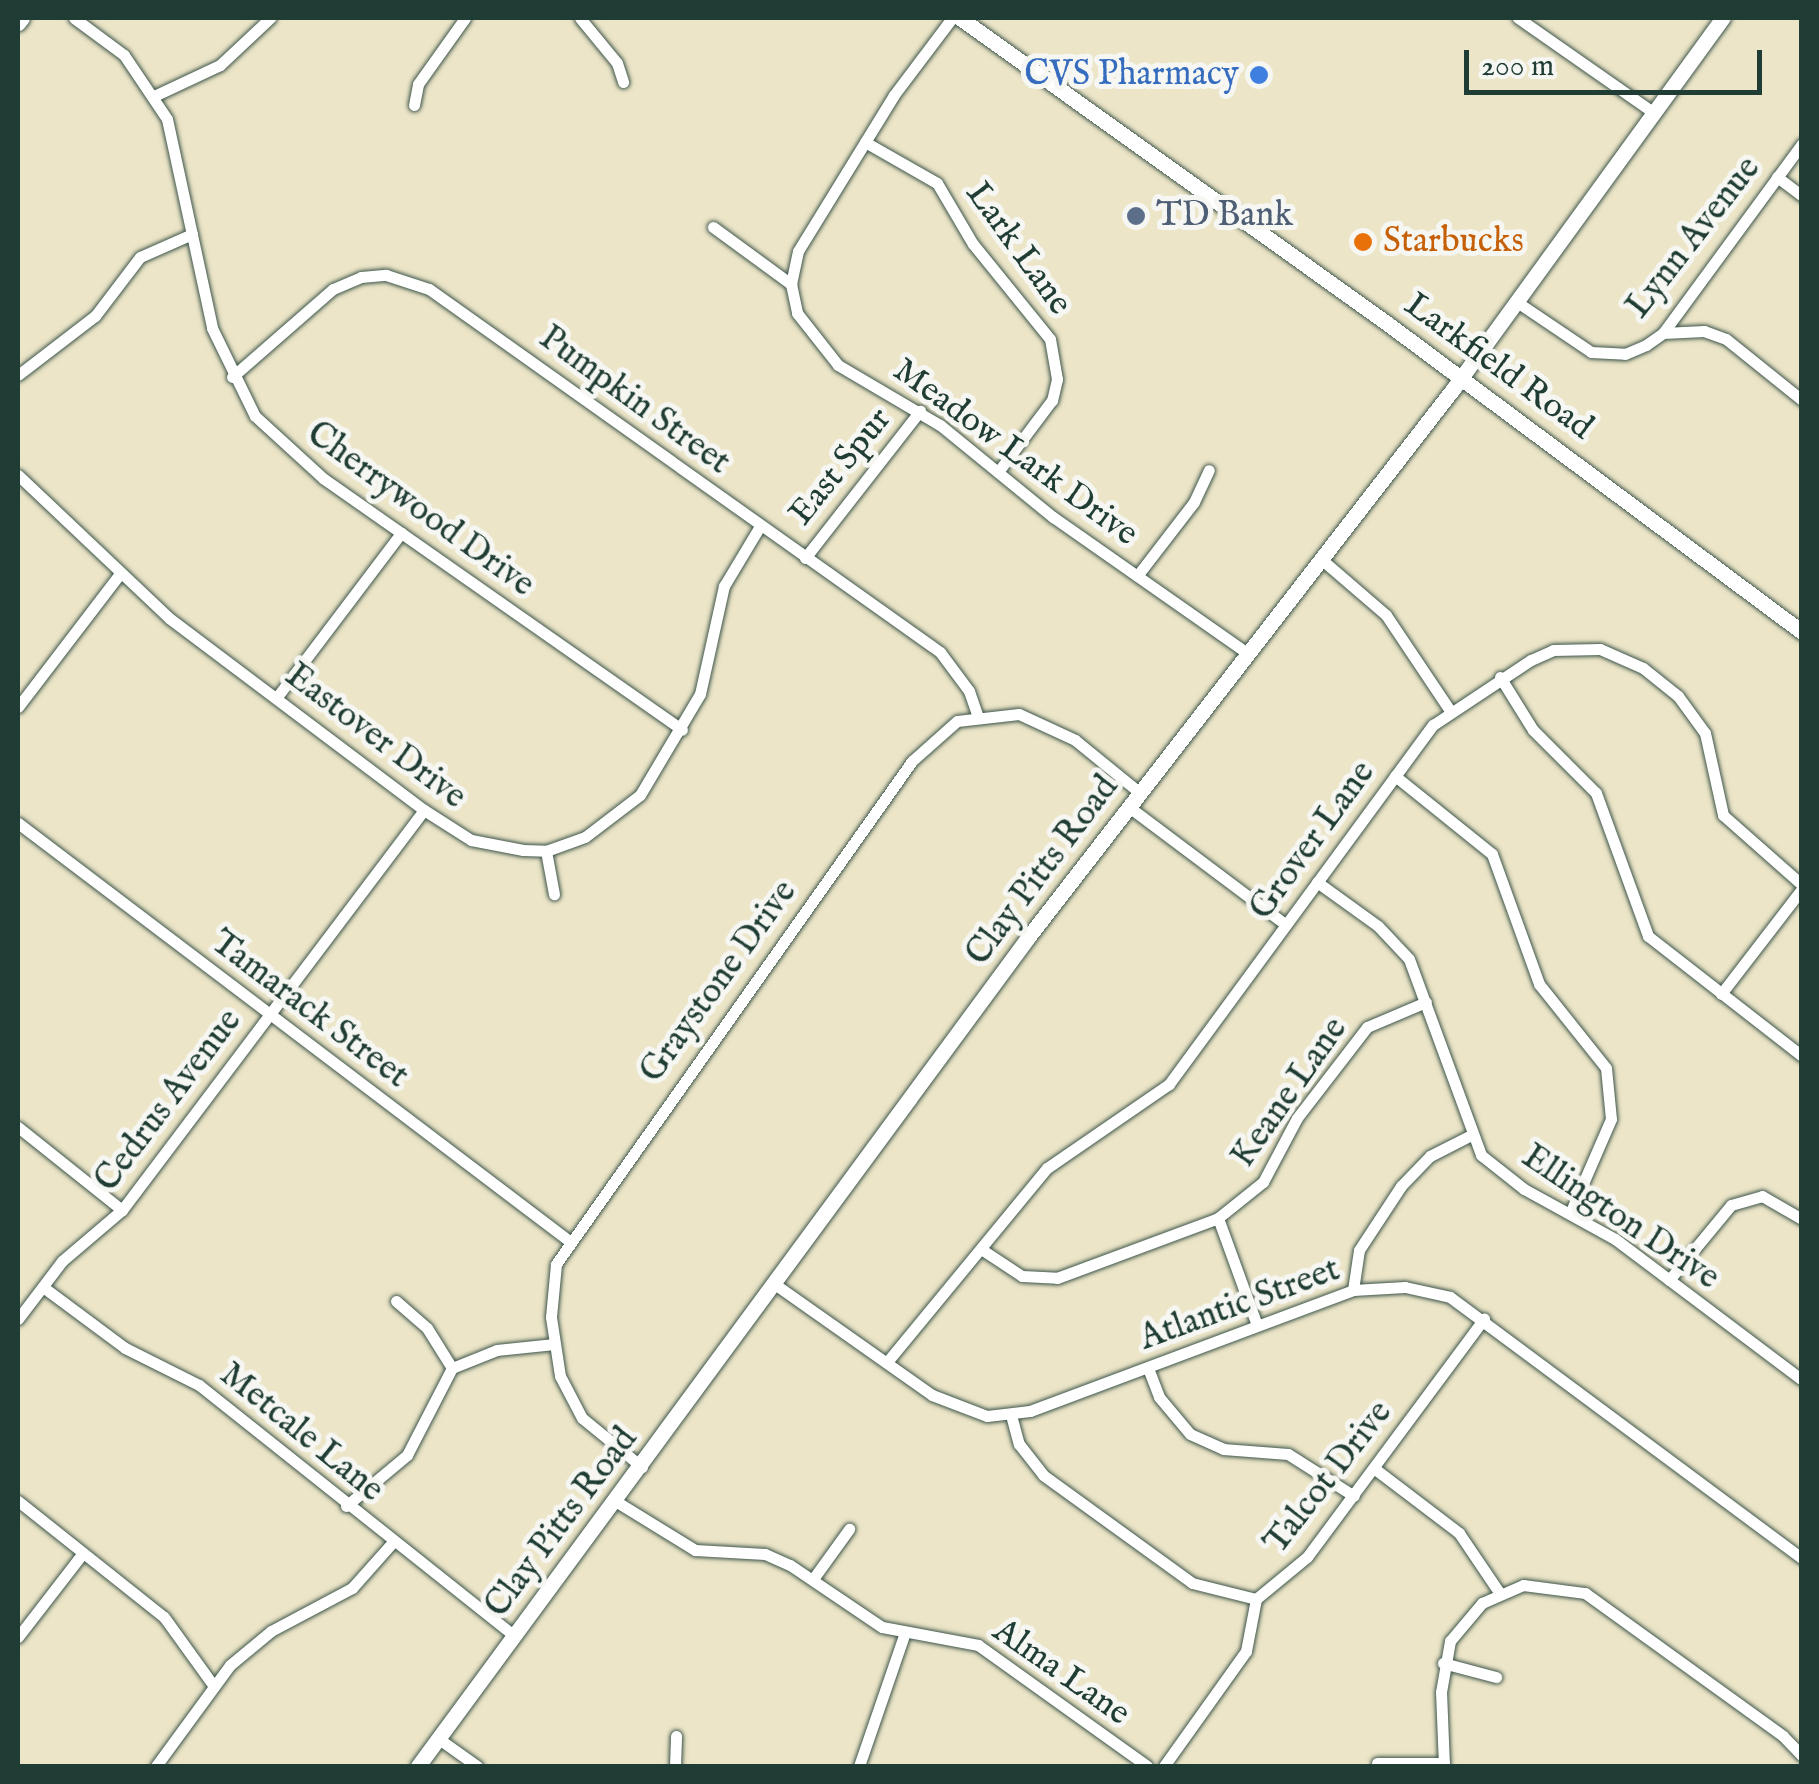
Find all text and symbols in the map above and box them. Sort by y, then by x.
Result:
scale bar [1469,30,1766,92]
text: 200 m [1481,48,1554,86]
place label: CVS Pharmacy [1024,54,1239,96]
marker: CVS Pharmacy [1248,64,1270,86]
street label: Lynn Avenue [1618,149,1770,327]
street label: Lark Lane [956,174,1080,324]
place label: TD Bank [1156,195,1293,237]
marker: TD Bank [1125,205,1147,227]
place label: Starbucks [1383,221,1524,263]
marker: Starbucks [1352,231,1374,253]
street label: Larkfield Road [1396,285,1600,449]
street label: Pumpkin Street [530,318,738,484]
street label: Meadow Lark Drive [884,350,1146,556]
street label: East Spur [781,400,901,534]
street label: Cherrywood Drive [298,413,542,607]
street label: Eastover Drive [276,655,474,819]
street label: Grover Lane [1241,753,1385,929]
street label: Clay Pitts Road [958,768,1128,974]
street label: Graystone Drive [632,873,806,1091]
street label: Tamarack Street [202,922,416,1098]
street label: Cedrus Avenue [87,1001,251,1201]
street label: Keane Lane [1223,1010,1357,1176]
street label: Ellington Drive [1513,1137,1727,1299]
street label: Atlantic Street [1134,1249,1346,1361]
street label: Metcale Lane [211,1354,391,1512]
street label: Talcot Drive [1256,1393,1402,1563]
street label: Clay Pitts Road [477,1420,647,1626]
street label: Alma Lane [984,1611,1138,1735]

